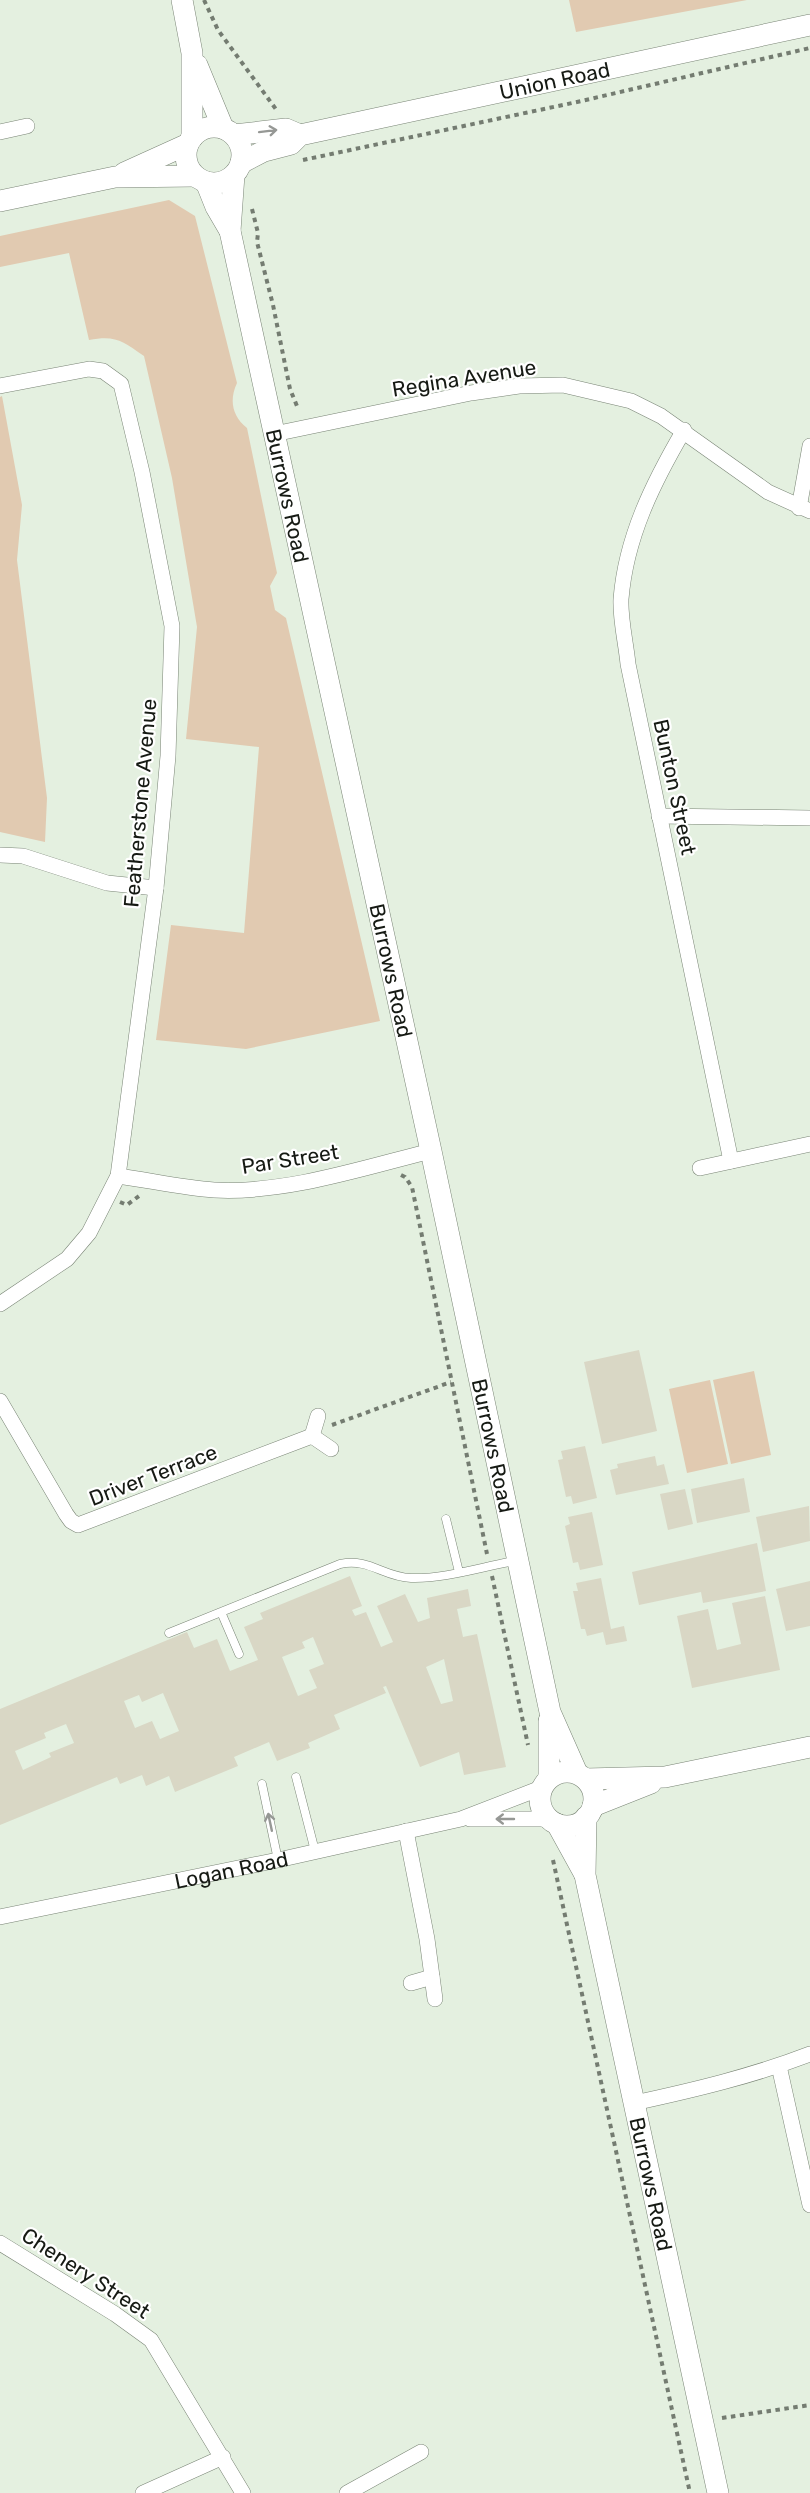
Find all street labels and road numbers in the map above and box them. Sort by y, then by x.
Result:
street label: Union Road [497,56,612,104]
street label: Regina Avenue [390,354,538,402]
street label: Burrows Road [261,426,315,565]
street label: Featherstone Avenue [118,698,162,908]
street label: Bunton Street [648,717,702,857]
street label: Burrows Road [365,901,418,1040]
street label: Par Street [240,1139,340,1179]
street label: Burrows Road [467,1376,520,1515]
street label: Driver Terrace [85,1439,221,1511]
street label: Logan Road [172,1846,290,1893]
street label: Burrows Road [625,2115,678,2253]
street label: Chenery Street [17,2222,155,2324]

